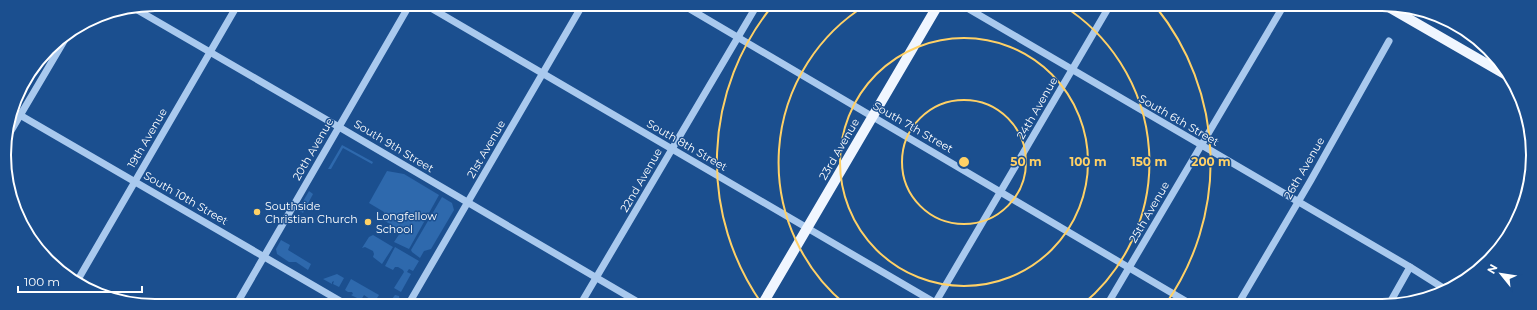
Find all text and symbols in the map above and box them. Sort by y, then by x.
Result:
street label: 24th Avenue [1014,74,1061,142]
street label: South 6th Street [1136,91,1222,149]
street label: South 7th Street [870,98,956,156]
street label: 19th Avenue [124,105,170,171]
street label: 20th Avenue [289,115,337,183]
street label: 23rd Avenue [816,115,862,182]
street label: South 8th Street [644,116,730,174]
street label: South 9th Street [352,117,437,176]
street label: 21st Avenue [464,117,508,180]
street label: 26th Avenue [1281,134,1328,201]
street label: 22nd Avenue [617,145,665,215]
text: 50 m [1010,154,1042,169]
text: 100 m [1070,154,1106,169]
text: 150 m [1131,154,1167,169]
text: 200 m [1191,154,1231,169]
centre of rings [957,155,971,169]
street label: South 10th Street [141,168,231,228]
street label: 25th Avenue [1126,178,1172,245]
place label: Southside Christian Church [265,199,358,226]
marker: Southside Christian Church [252,207,262,217]
place label: Longfellow School [376,209,437,236]
marker: Longfellow School [363,217,373,227]
north arrow [1481,254,1521,294]
text: N [1484,262,1501,276]
scale bar [18,268,142,294]
text: 100 m [24,274,60,289]

